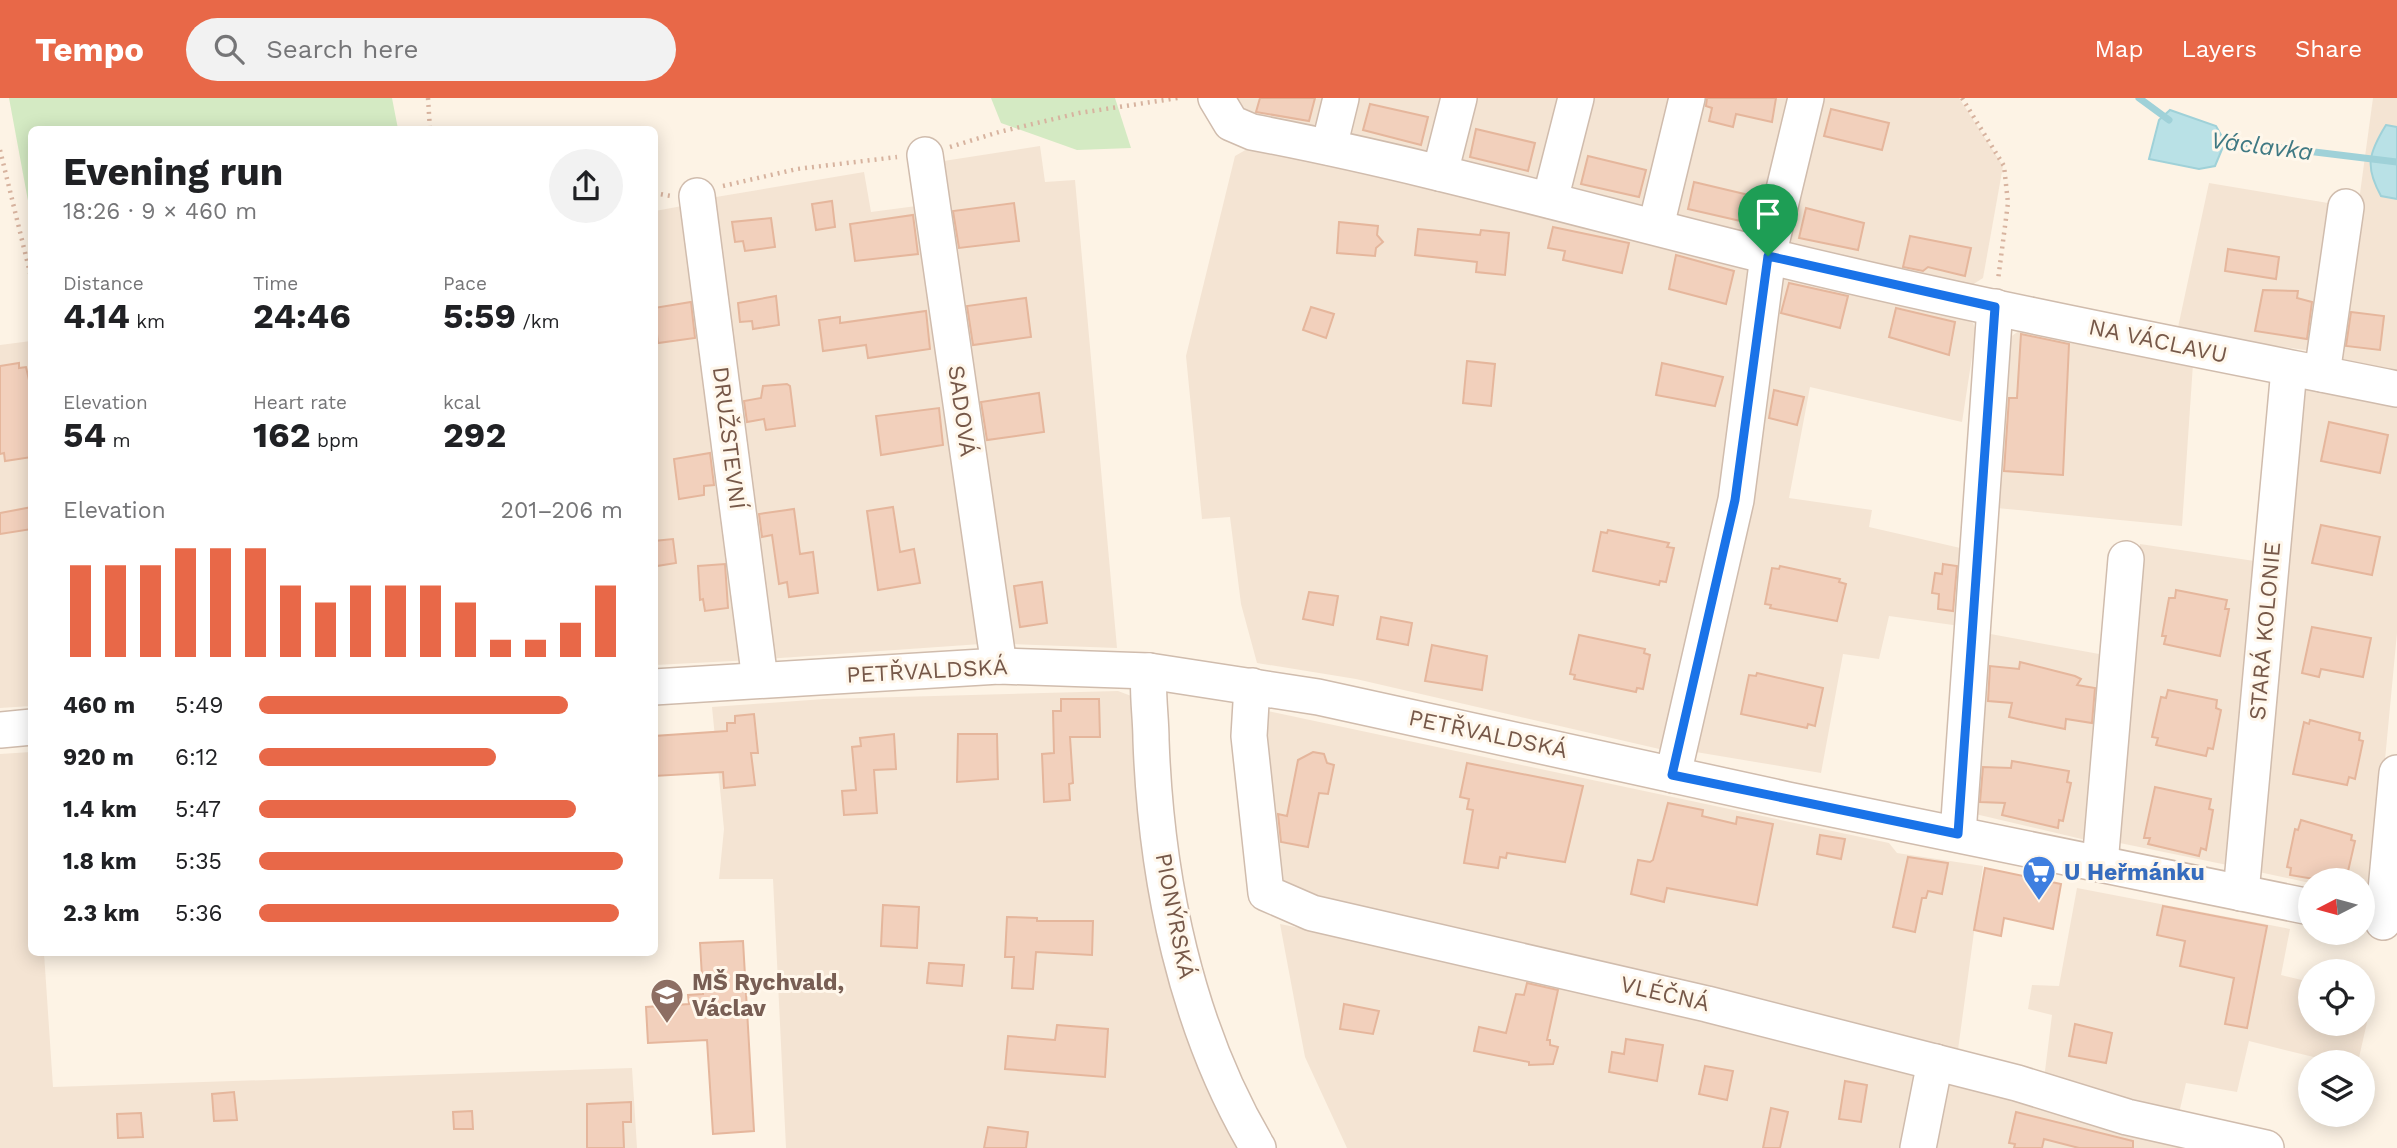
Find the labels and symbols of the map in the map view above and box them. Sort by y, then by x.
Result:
water label: Václavka [2209,126,2315,166]
pin [1738,184,1798,256]
street label: NA VÁCLAVU [2086,313,2230,369]
street label: SADOVÁ [942,364,982,458]
street label: DRUŽSTEVNÍ [707,365,751,511]
street label: STARÁ KOLONIE [2244,541,2286,721]
street label: PETŘVALDSKÁ [846,653,1008,689]
street label: PETŘVALDSKÁ [1406,704,1570,764]
street label: PIONÝRSKÁ [1150,851,1200,981]
supermarket icon: U Heřmánku [2020,853,2058,902]
place label: U Heřmánku [2064,859,2205,886]
north arrow [2298,868,2375,945]
place label: MŠ Rychvald, Václav [692,969,844,1022]
street label: VLÉČNÁ [1618,970,1713,1017]
school or university icon: MŠ Rychvald, Václav [648,976,686,1025]

